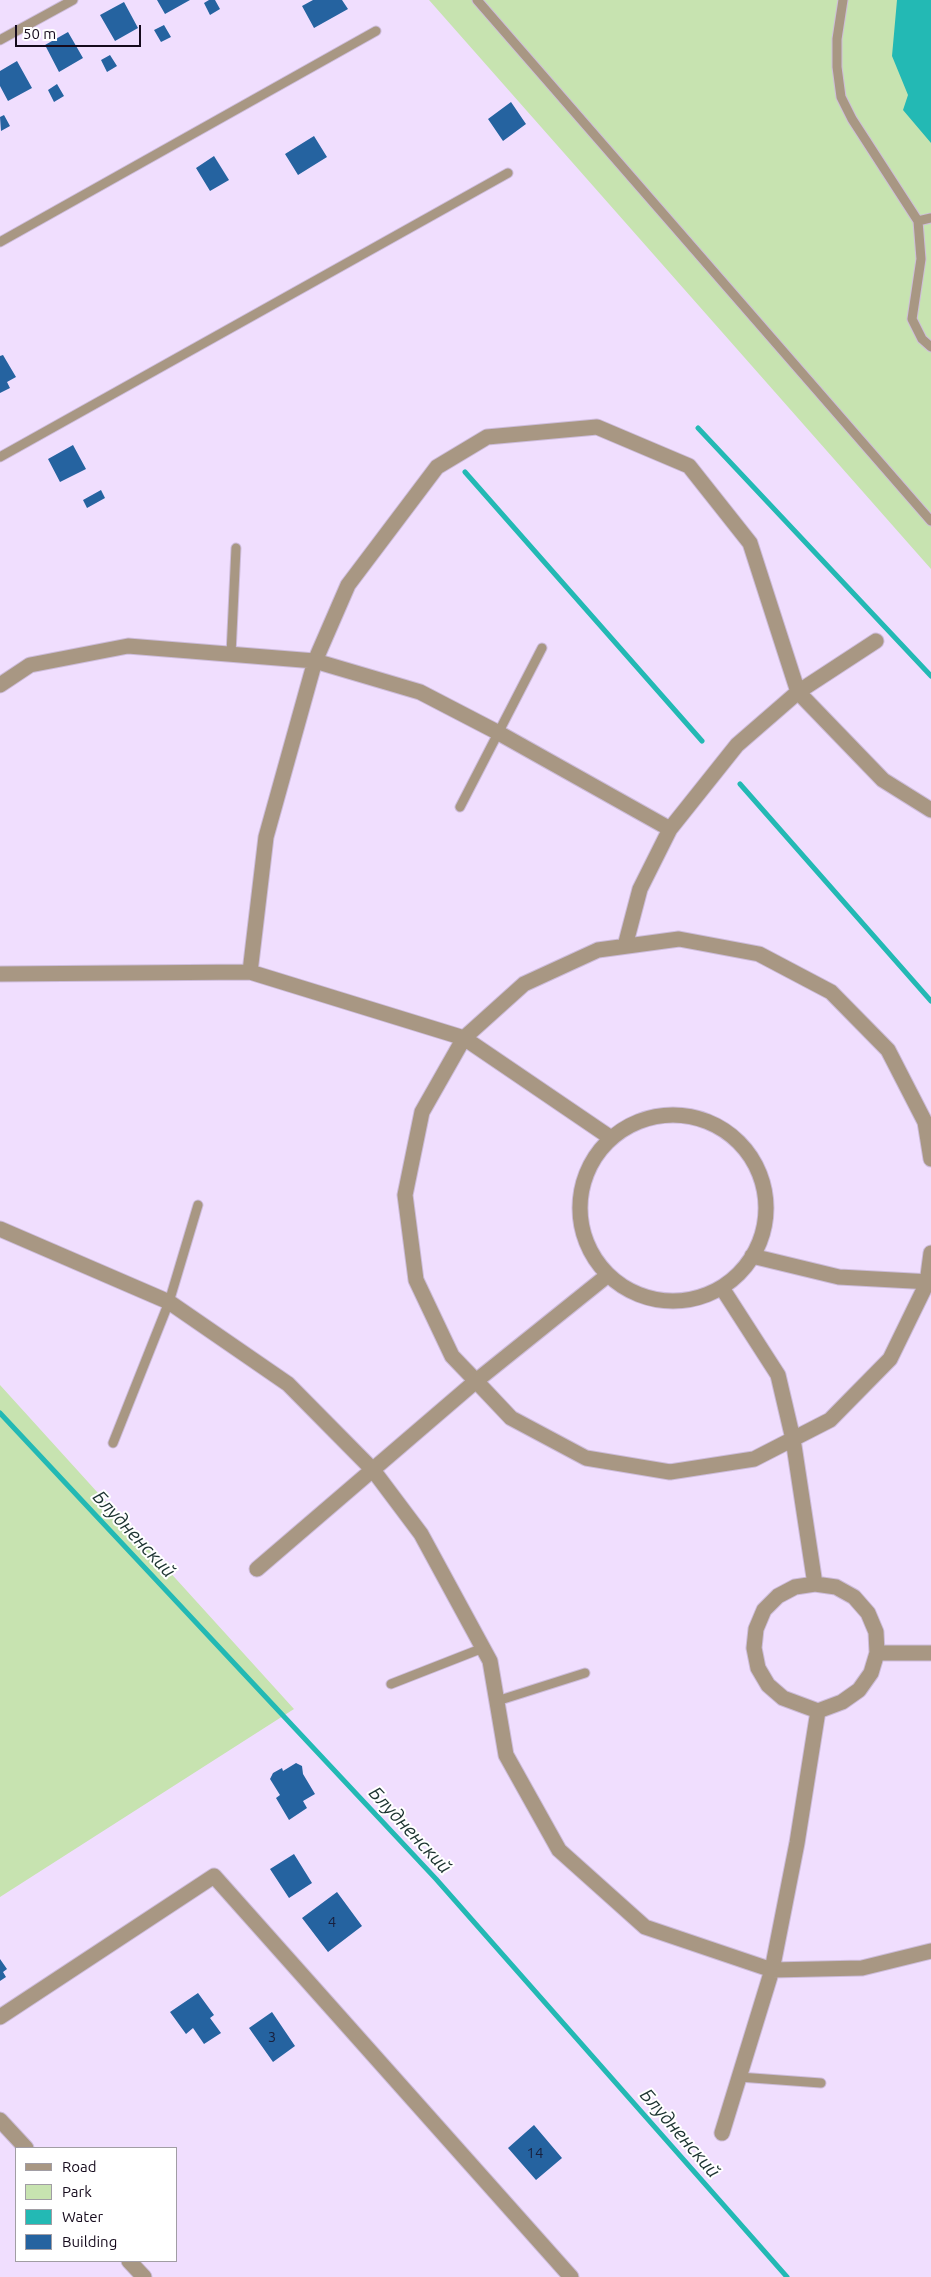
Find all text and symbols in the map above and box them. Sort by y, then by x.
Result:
scale bar [18,15,144,47]
text: 50 m [23,25,56,42]
water label: Блудненский [88,1486,180,1582]
water label: Блудненский [364,1782,456,1878]
house number: 4 [328,1913,336,1931]
house number: 3 [268,2028,276,2046]
water label: Блудненский [635,2084,725,2182]
house number: 14 [527,2144,543,2162]
legend [15,2147,178,2262]
text: Road [62,2158,97,2175]
text: Park [62,2183,92,2200]
text: Water [62,2208,103,2225]
text: Building [62,2233,117,2250]

